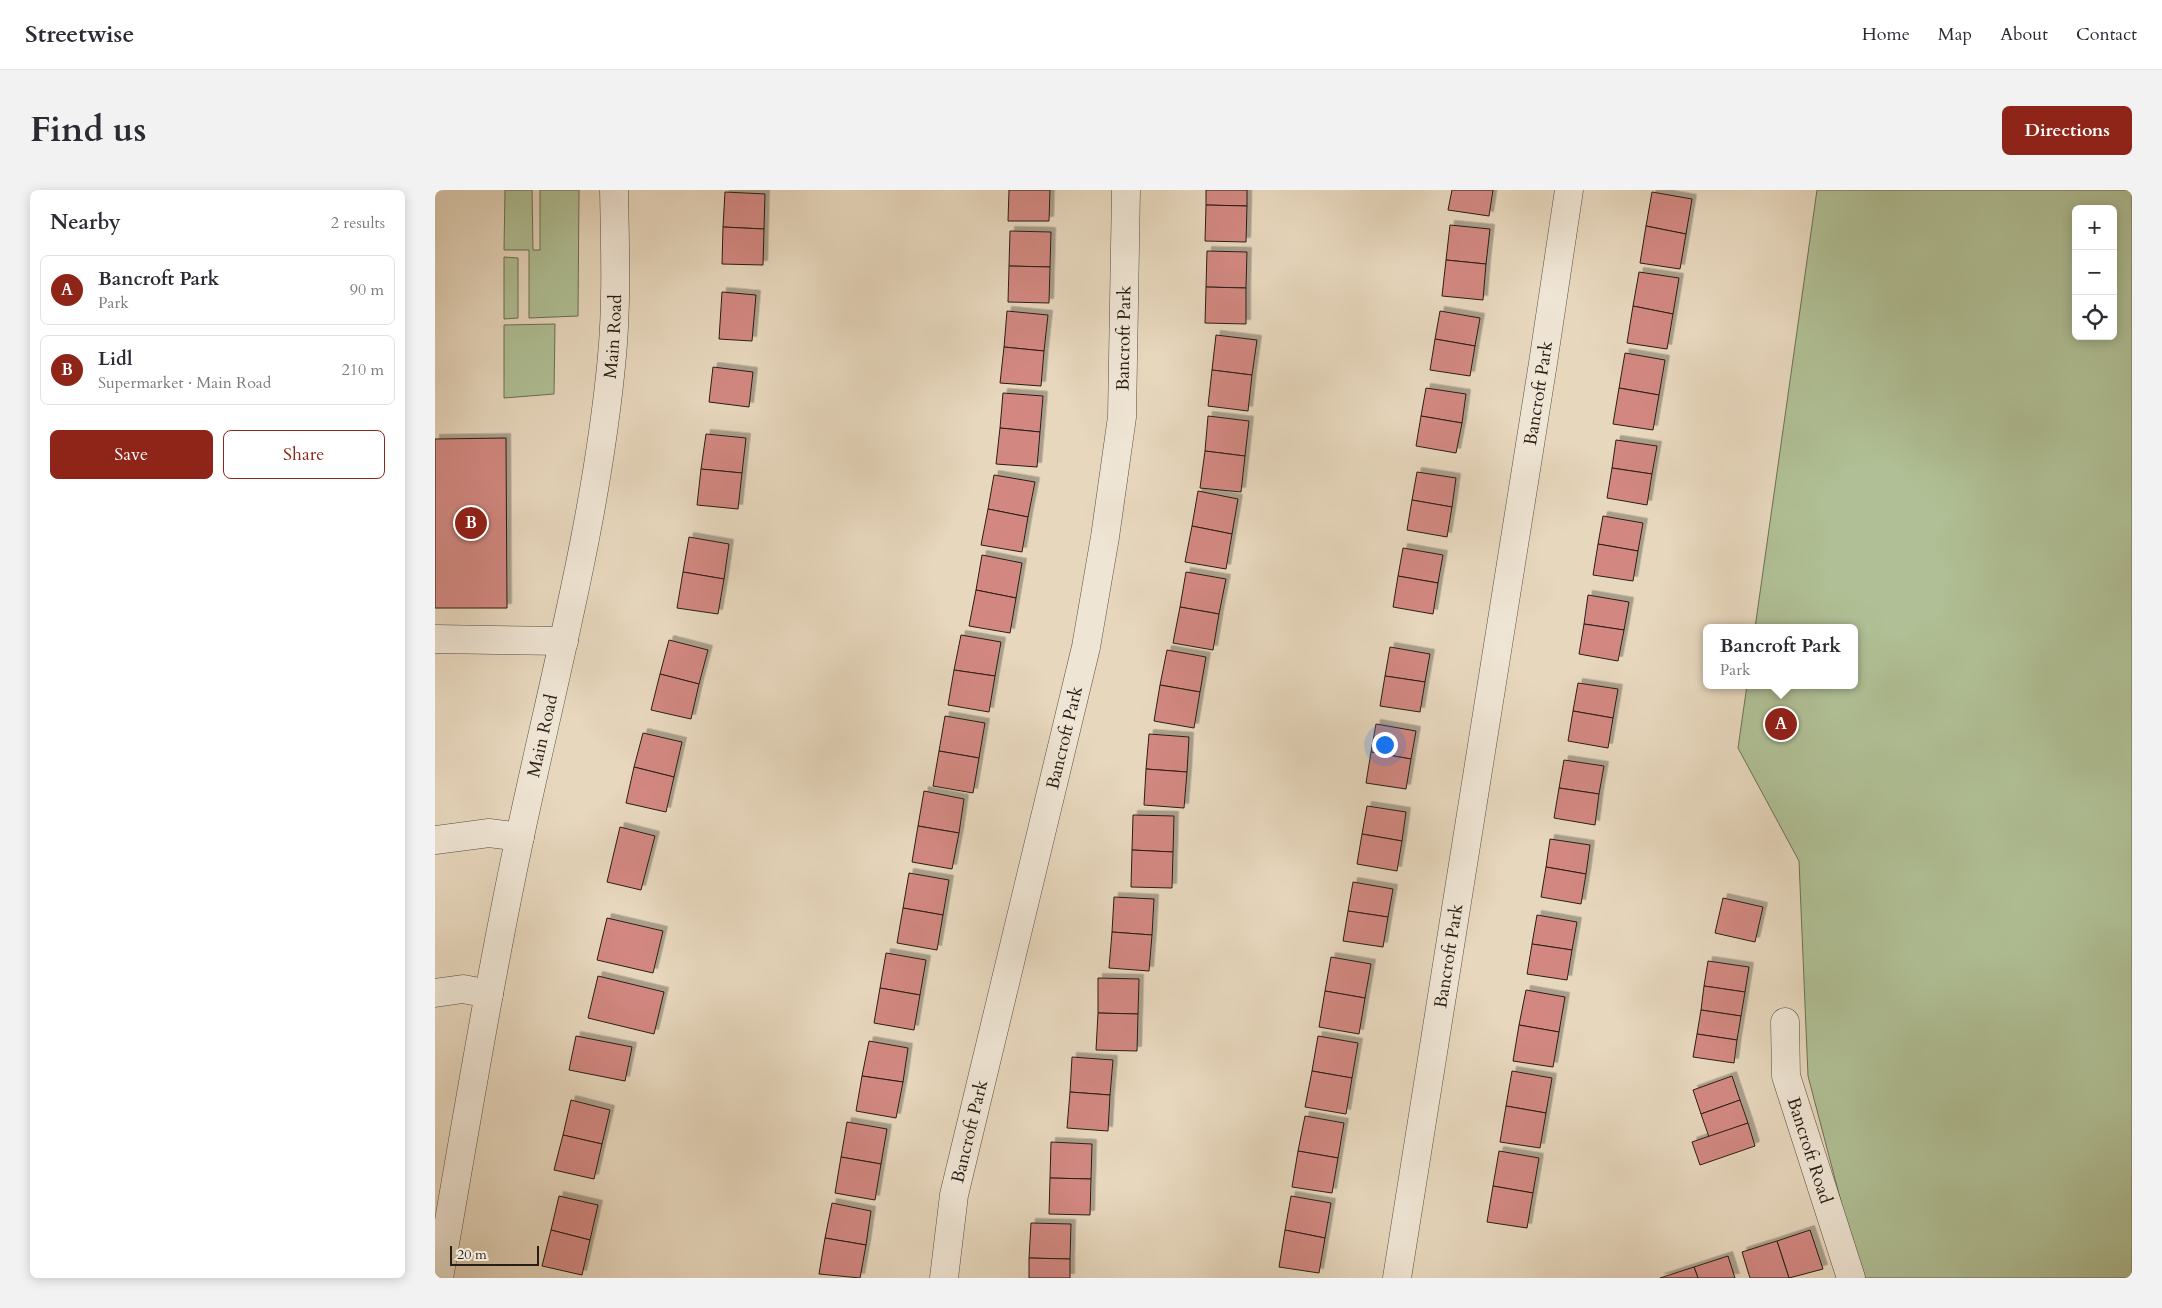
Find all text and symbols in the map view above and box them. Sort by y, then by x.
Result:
text: Streetwise [25,18,134,51]
text: Home [1862,22,1910,47]
text: Map [1938,22,1972,47]
text: About [2000,22,2048,47]
text: Contact [2076,22,2137,47]
text: Find us [30,106,146,154]
button: Directions [2002,106,2132,155]
map controls [2072,205,2117,340]
button: + [2072,205,2117,250]
text: Nearby [50,208,121,237]
text: 2 results [331,212,385,234]
button: − [2072,250,2117,295]
text: Bancroft Park [98,266,219,292]
text: A [61,279,73,301]
text: 90 m [350,279,384,301]
street label: Bancroft Park [1110,285,1137,391]
text: Park [98,292,129,314]
street label: Main Road [597,294,628,380]
button: locate [2072,295,2117,340]
street label: Bancroft Park [1518,339,1559,447]
text: Lidl [98,346,132,372]
text: B [61,359,73,381]
text: 210 m [342,359,384,381]
text: Supermarket · Main Road [98,372,271,394]
button: Save [50,430,213,479]
button: Share [223,430,385,479]
pin: B [455,504,487,542]
popup [1703,624,1858,689]
text: Bancroft Park [1720,633,1841,659]
text: Park [1720,659,1751,681]
street label: Bancroft Park [1040,683,1089,792]
street label: Main Road [521,691,564,780]
pin: A [1765,705,1797,743]
your location [1372,732,1398,758]
street label: Bancroft Park [1428,902,1469,1010]
street label: Bancroft Park [945,1077,994,1186]
street label: Bancroft Road [1781,1094,1839,1207]
scale bar [450,1243,539,1266]
text: 20 m [457,1245,487,1264]

